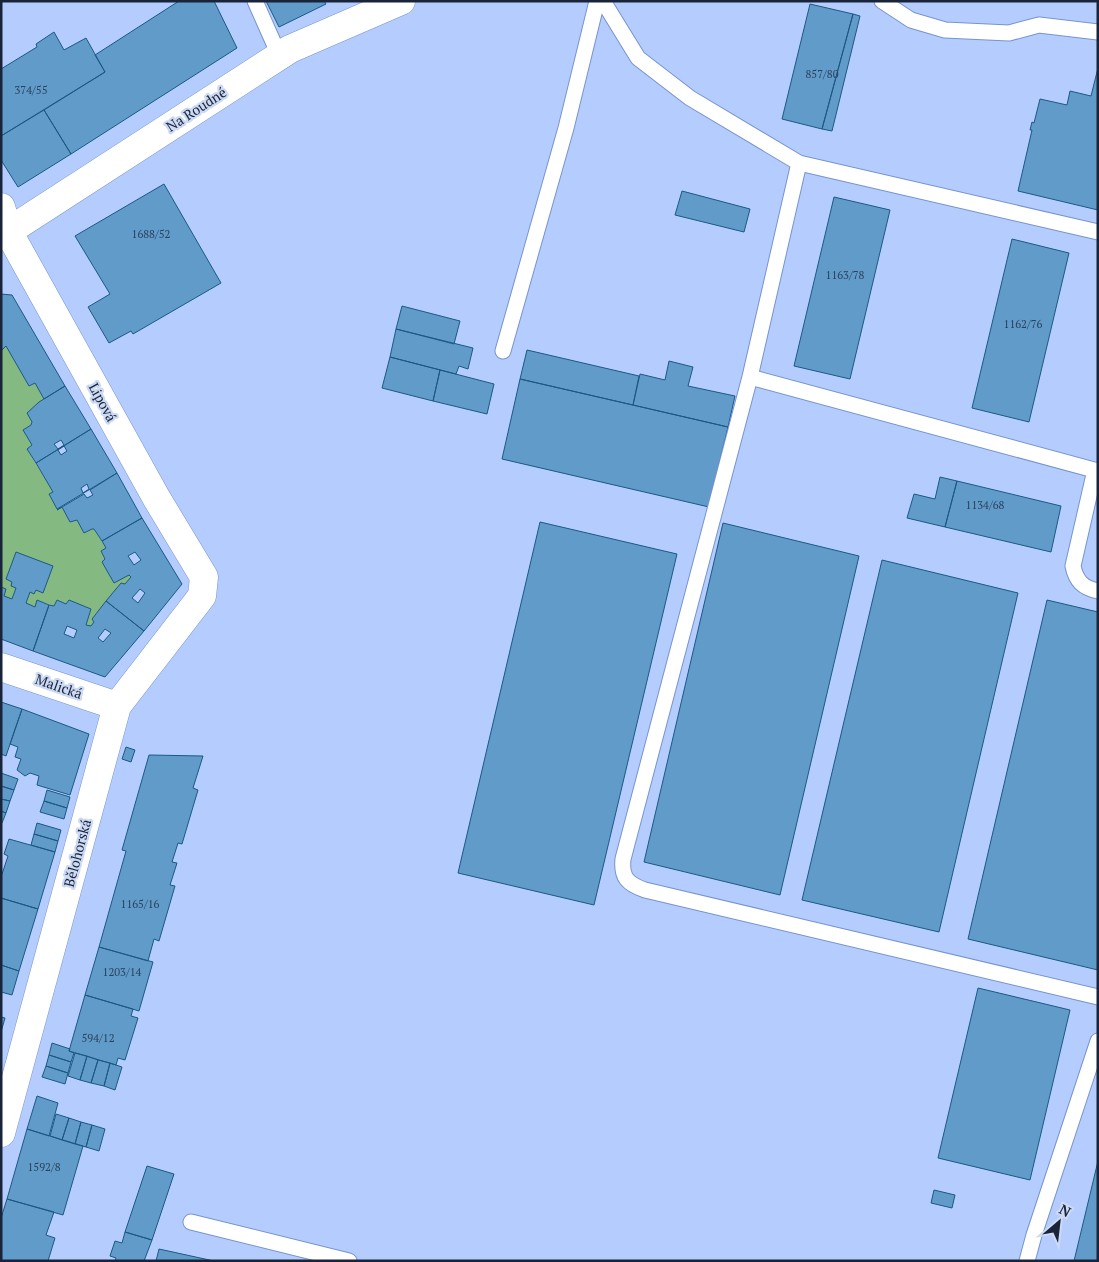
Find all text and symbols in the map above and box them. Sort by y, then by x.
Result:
house number: 857/80 [805,67,839,81]
street label: Na Roudné [162,82,230,136]
house number: 374/55 [14,83,48,97]
house number: 1688/52 [132,227,171,241]
house number: 1163/78 [826,268,865,282]
house number: 1162/76 [1004,317,1043,331]
street label: Lipová [85,379,121,425]
house number: 1134/68 [966,498,1005,512]
street label: Malická [33,669,85,703]
street label: Bělohorská [59,817,95,889]
house number: 1165/16 [121,897,160,911]
house number: 1203/14 [103,965,142,979]
house number: 594/12 [81,1031,115,1045]
house number: 1592/8 [27,1160,61,1174]
north arrow [1034,1197,1084,1247]
text: N [1056,1199,1075,1221]

